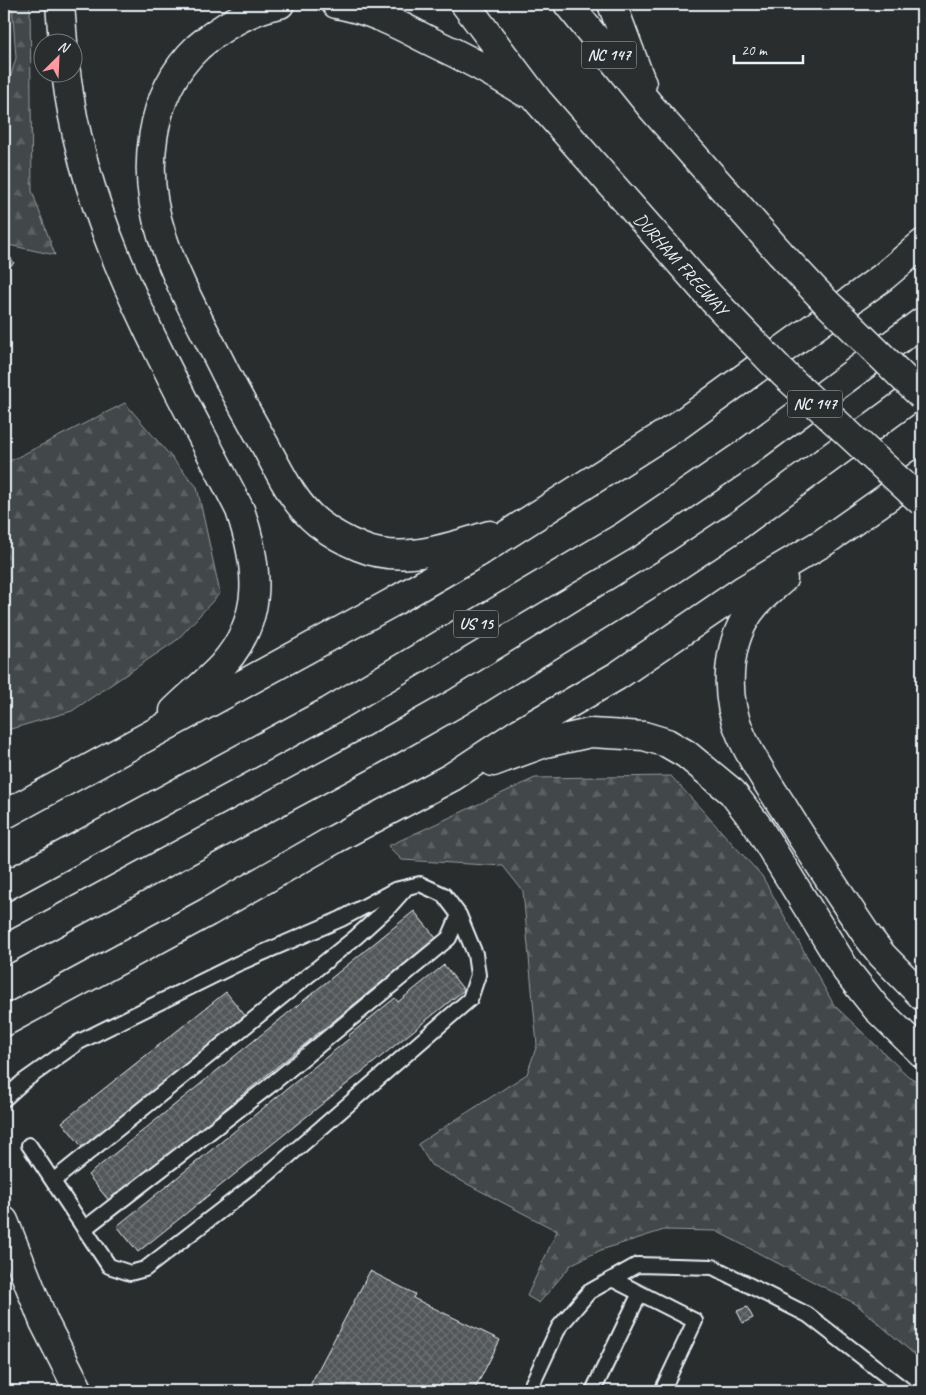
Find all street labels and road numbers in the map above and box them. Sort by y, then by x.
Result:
road number: NC 147 [582,42,636,68]
street label: DURHAM FREEWAY [629,208,735,322]
road number: NC 147 [788,390,842,418]
road number: US 15 [454,610,498,638]

